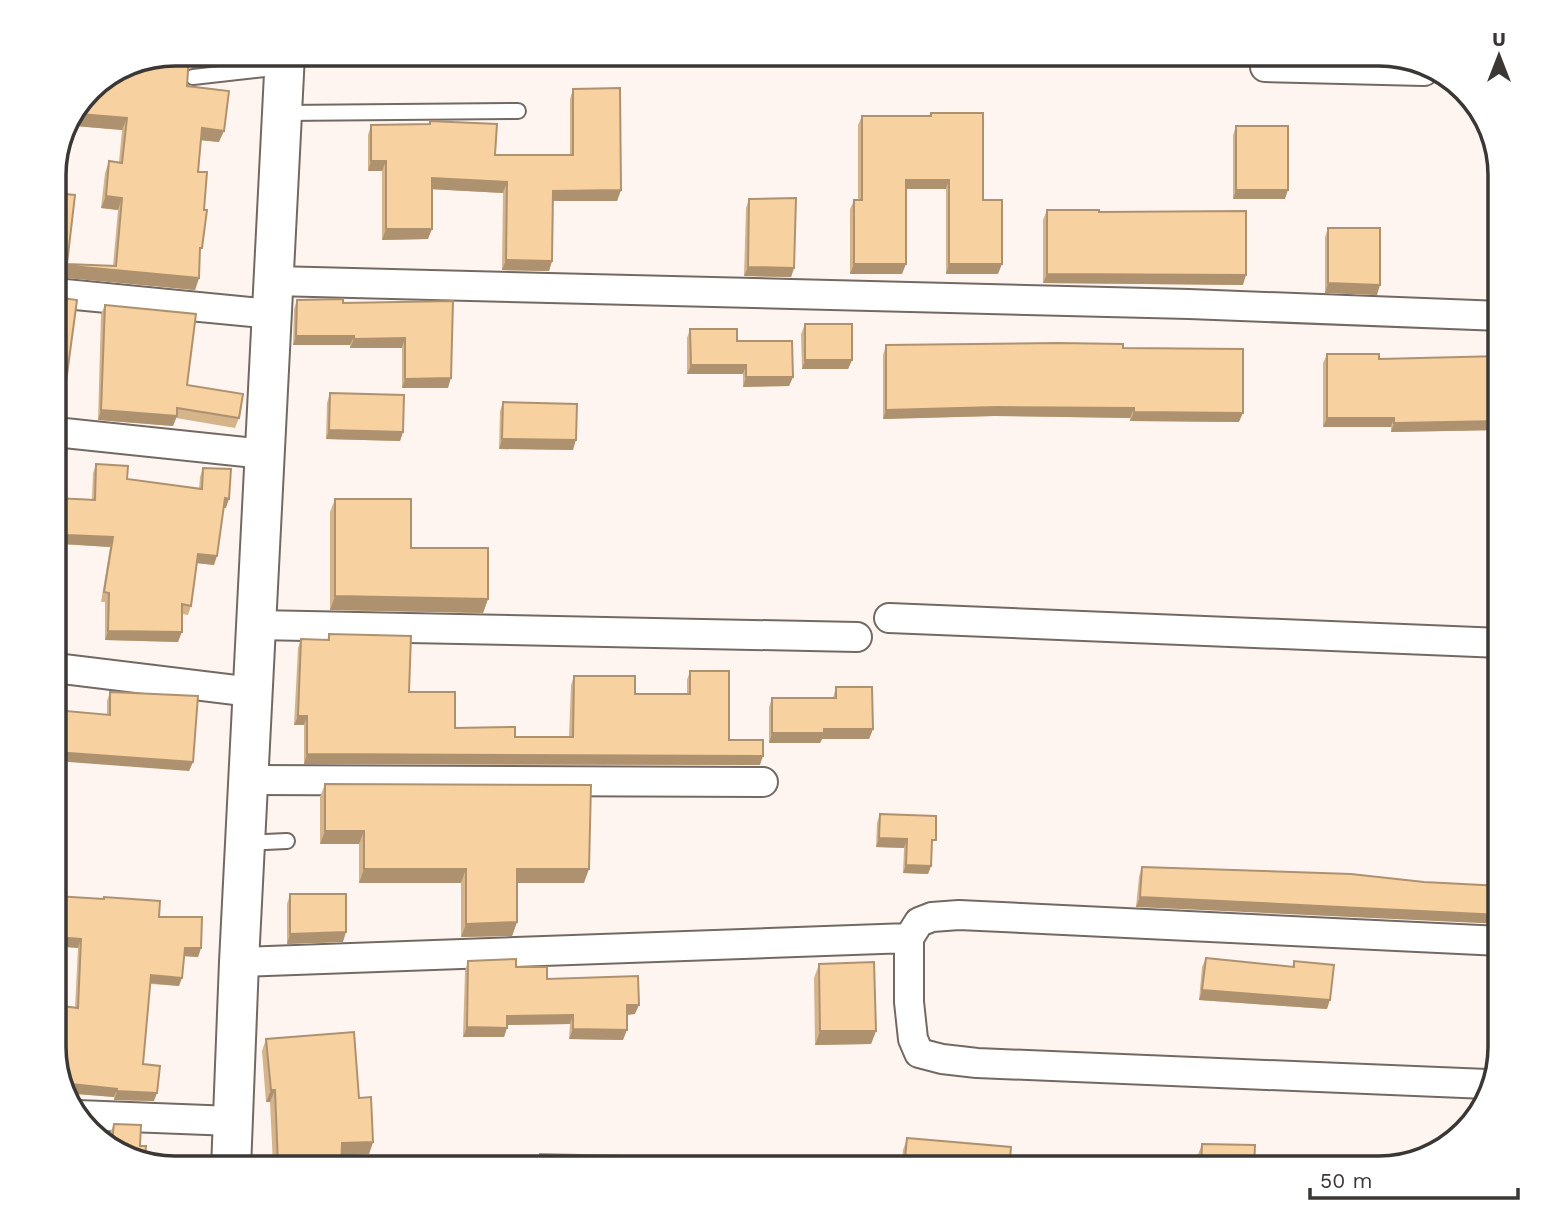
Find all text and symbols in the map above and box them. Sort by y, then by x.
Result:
north arrow [1464,21,1534,91]
text: U [1492,28,1506,51]
scale bar [1310,1156,1518,1200]
text: 50 m [1320,1168,1372,1193]

